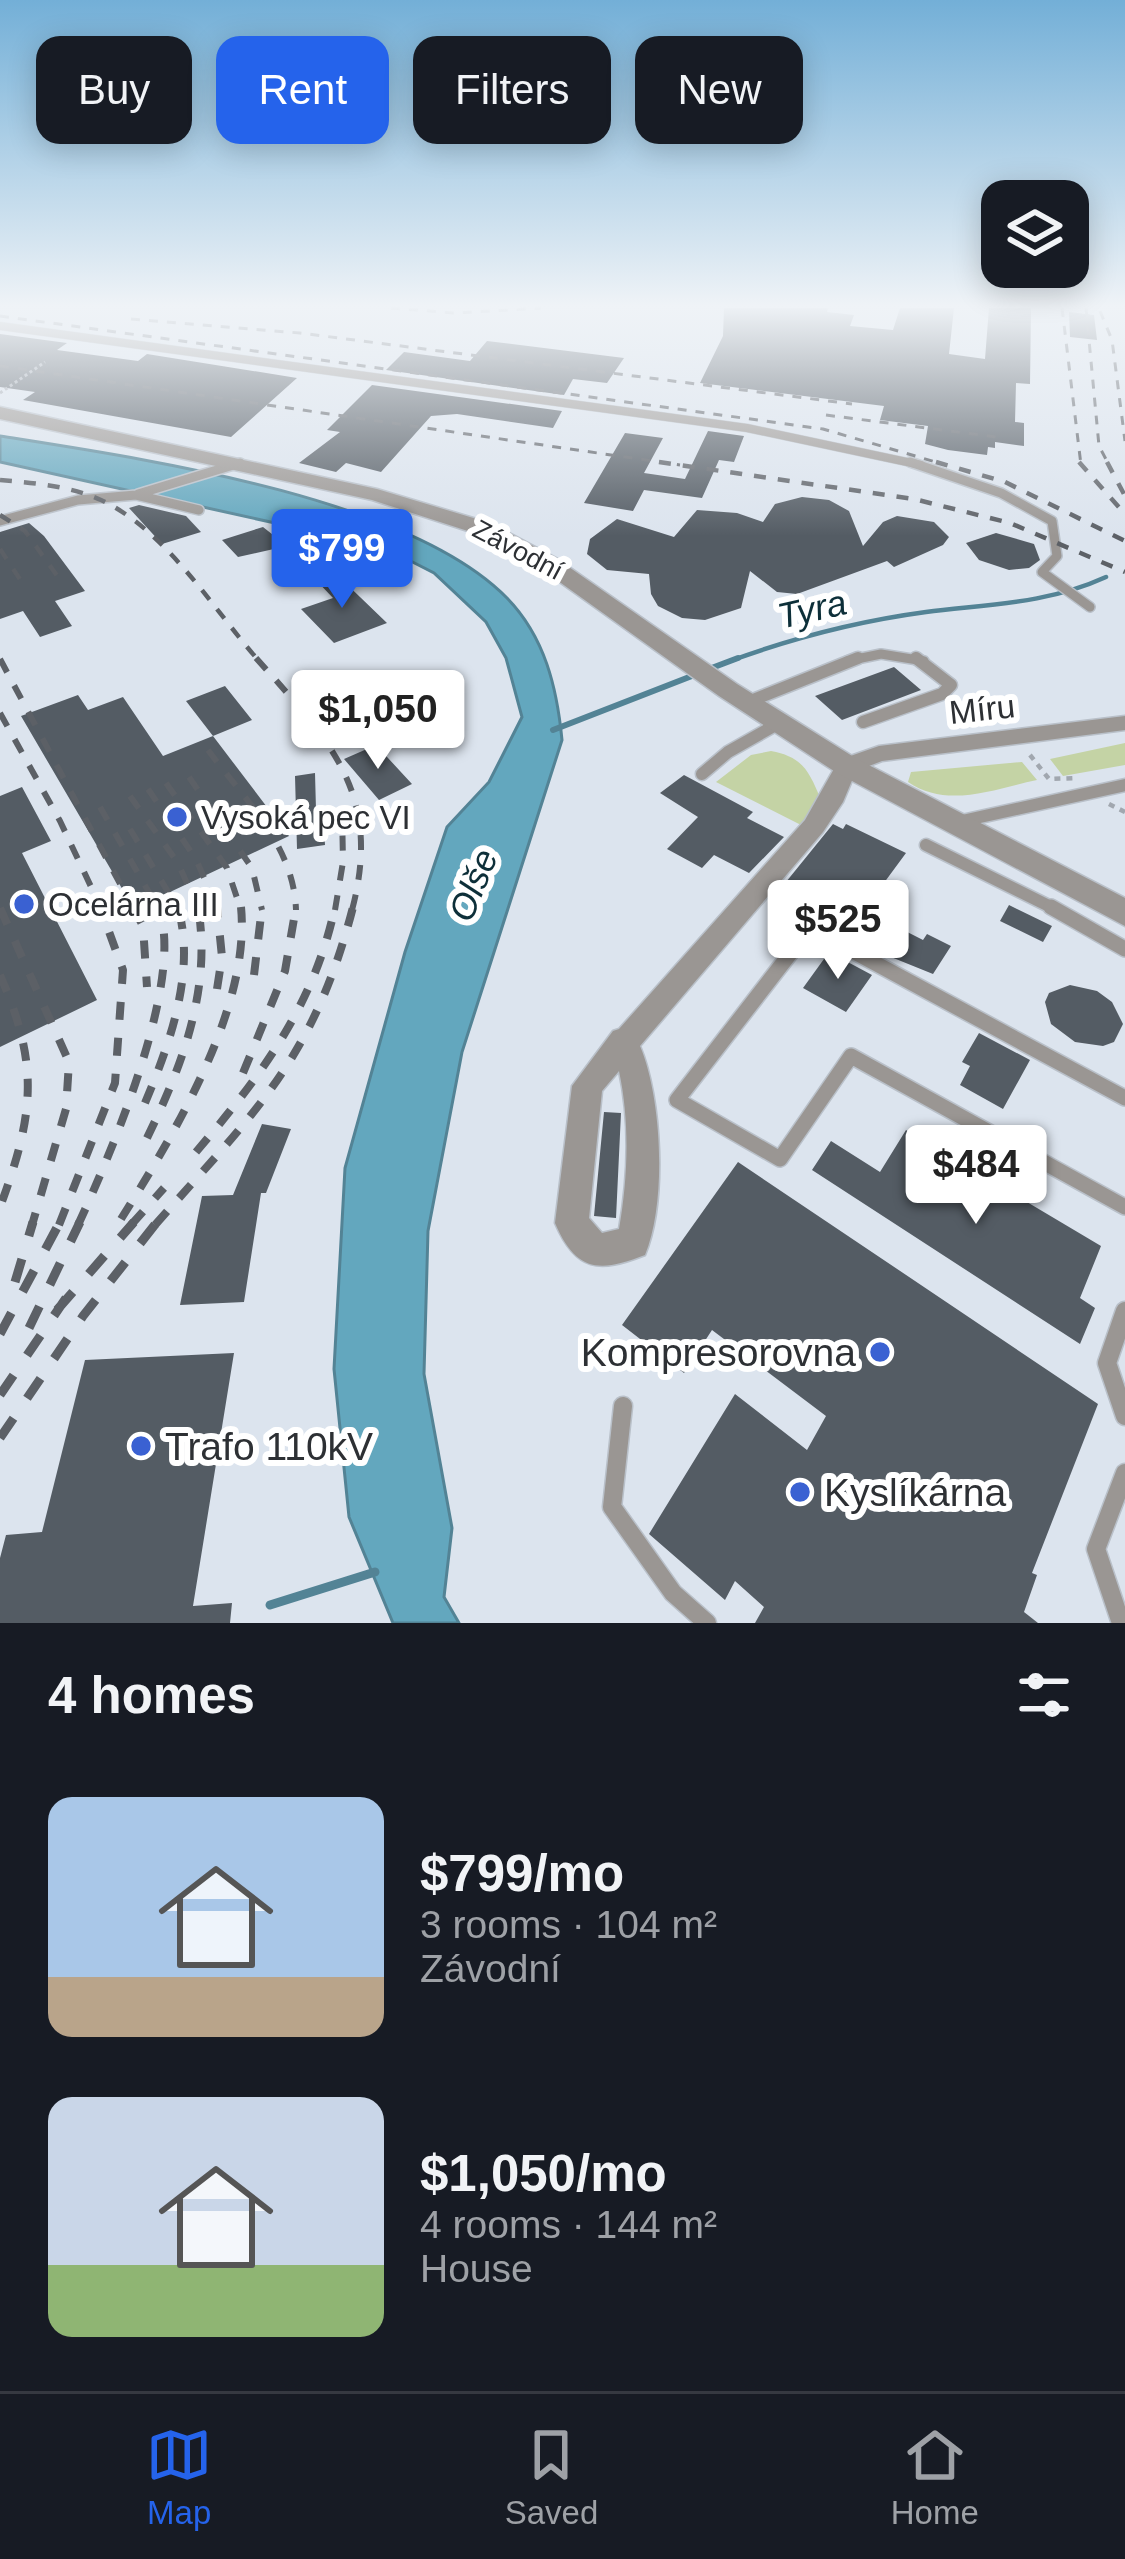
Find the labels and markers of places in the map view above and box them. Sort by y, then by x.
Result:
pin: $799 [271,509,413,611]
pin: $1,050 [280,670,476,772]
place label: Vysoká pec VI [201,799,411,836]
marker: Vysoká pec VI [164,804,190,830]
pin: $525 [767,880,909,982]
place label: Ocelárna III [48,886,219,923]
marker: Ocelárna III [11,891,37,917]
pin: $484 [905,1125,1047,1227]
place label: Kompresorovna [581,1331,856,1374]
marker: Kompresorovna [867,1339,893,1365]
place label: Trafo 110kV [165,1425,373,1468]
marker: Trafo 110kV [128,1433,154,1459]
place label: Kyslíkárna [824,1471,1006,1514]
marker: Kyslíkárna [787,1479,813,1505]

